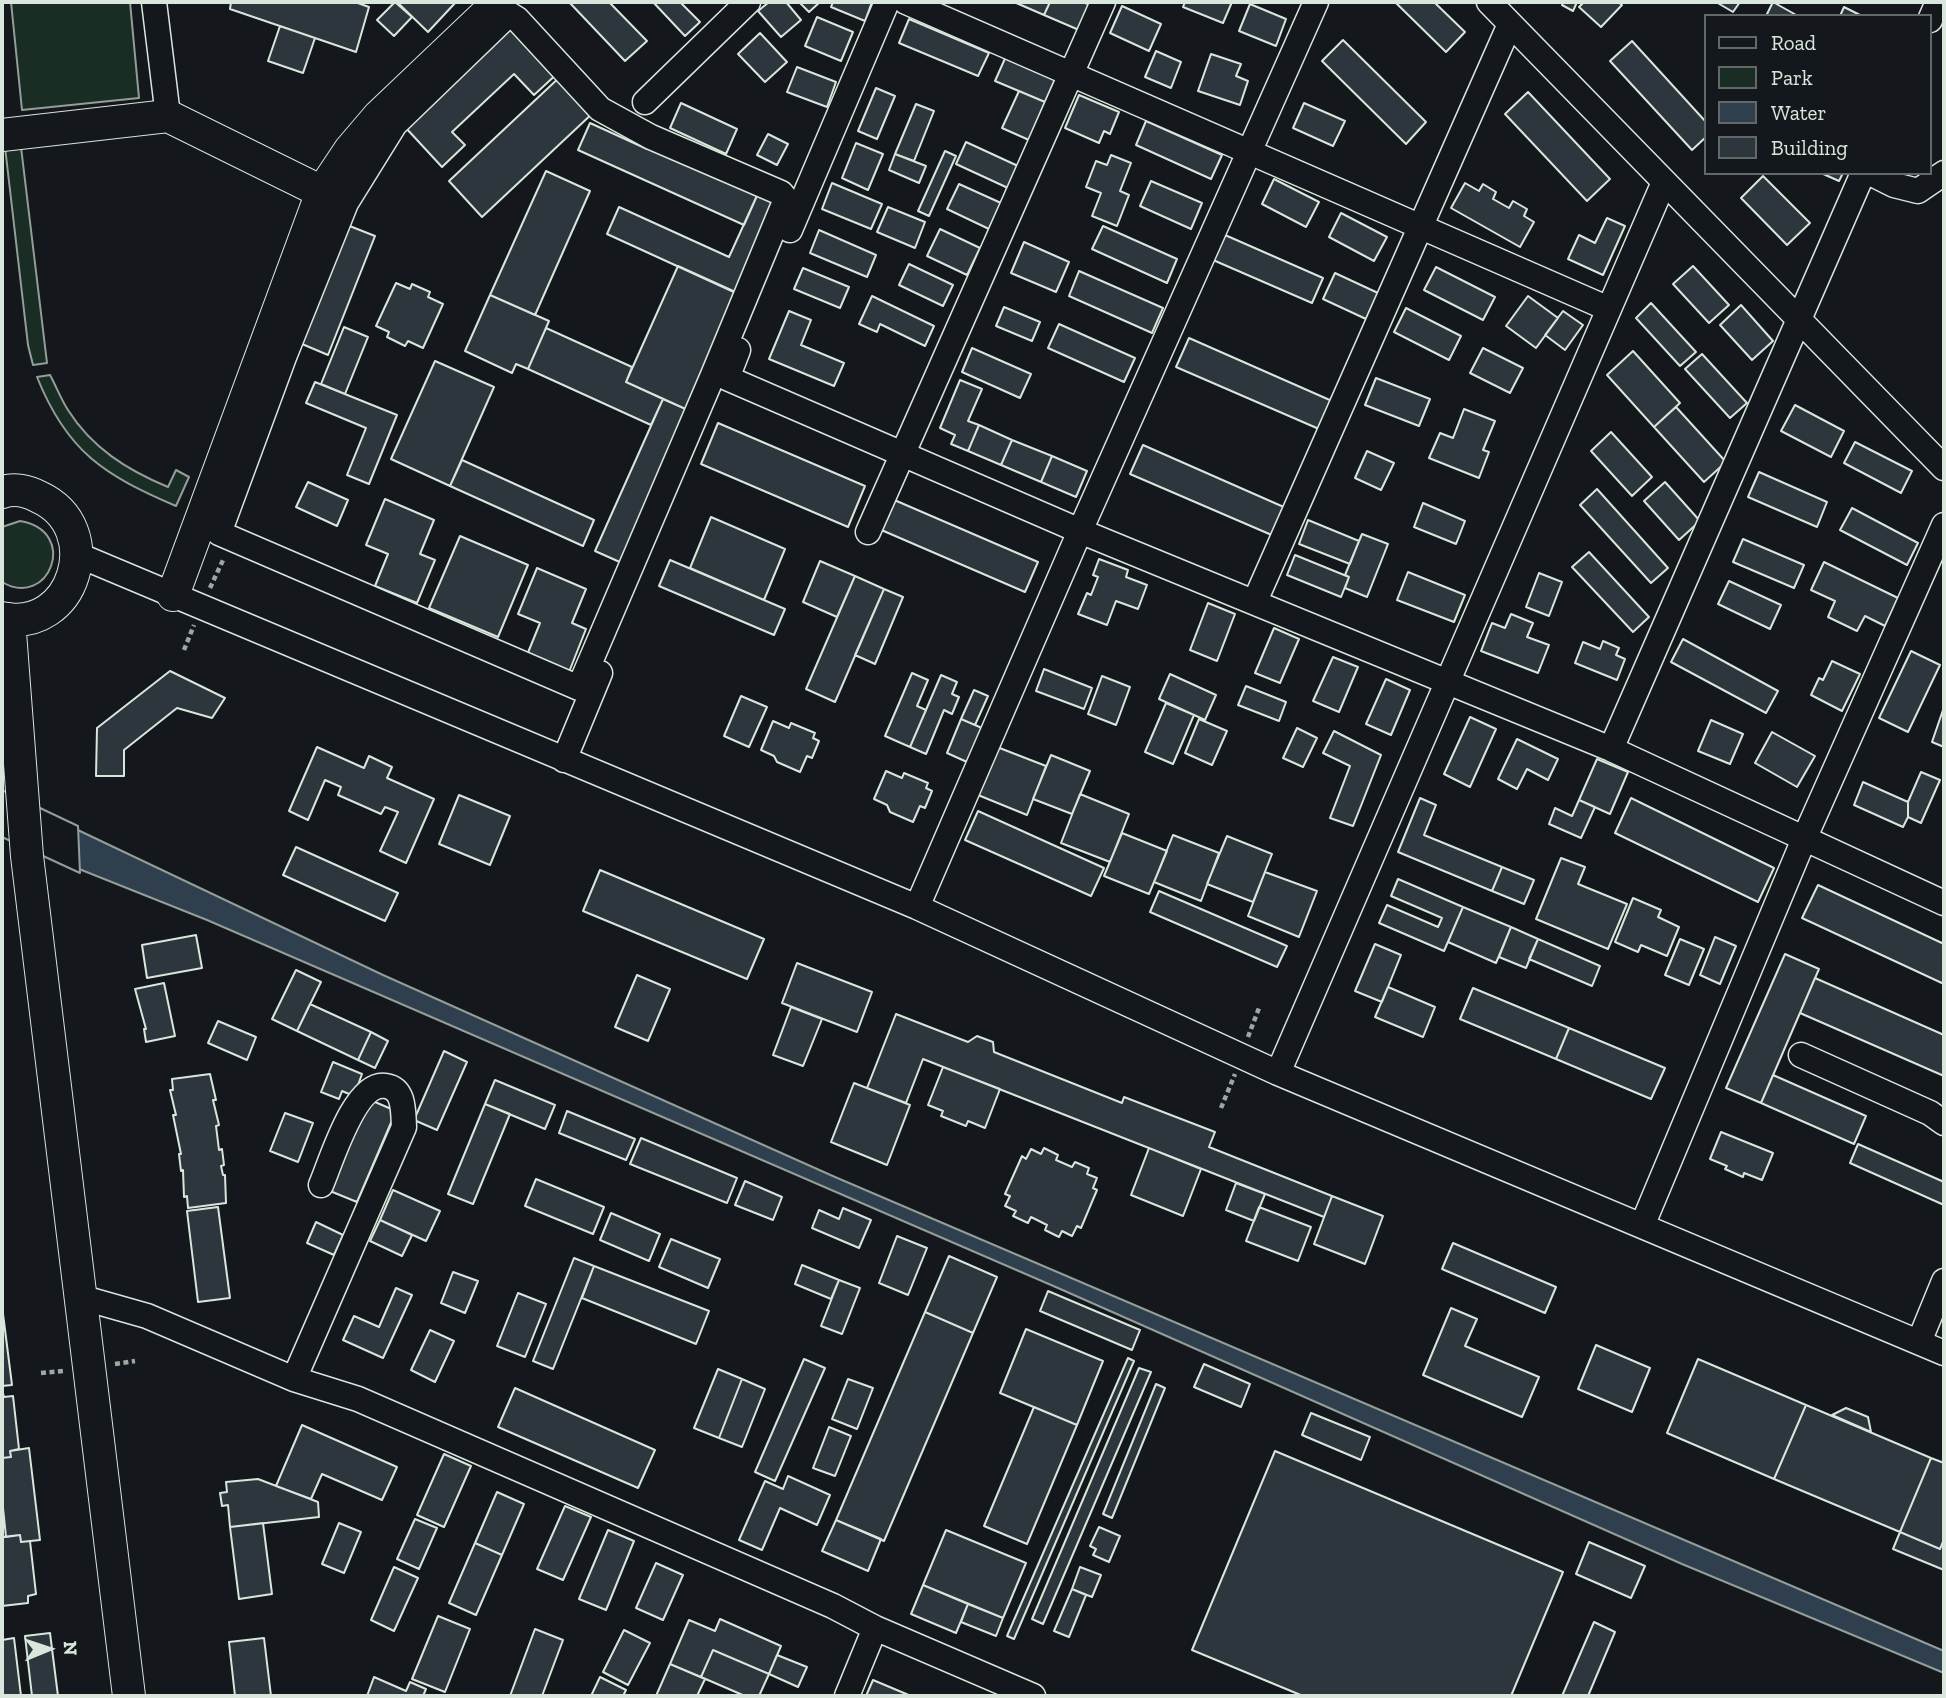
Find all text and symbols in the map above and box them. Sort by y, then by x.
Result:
legend [1704,14,1932,175]
text: Road [1771,30,1816,55]
text: Park [1771,65,1813,90]
text: Water [1771,100,1826,125]
text: Building [1771,135,1848,160]
north arrow [14,1614,84,1684]
text: N [59,1641,82,1656]

